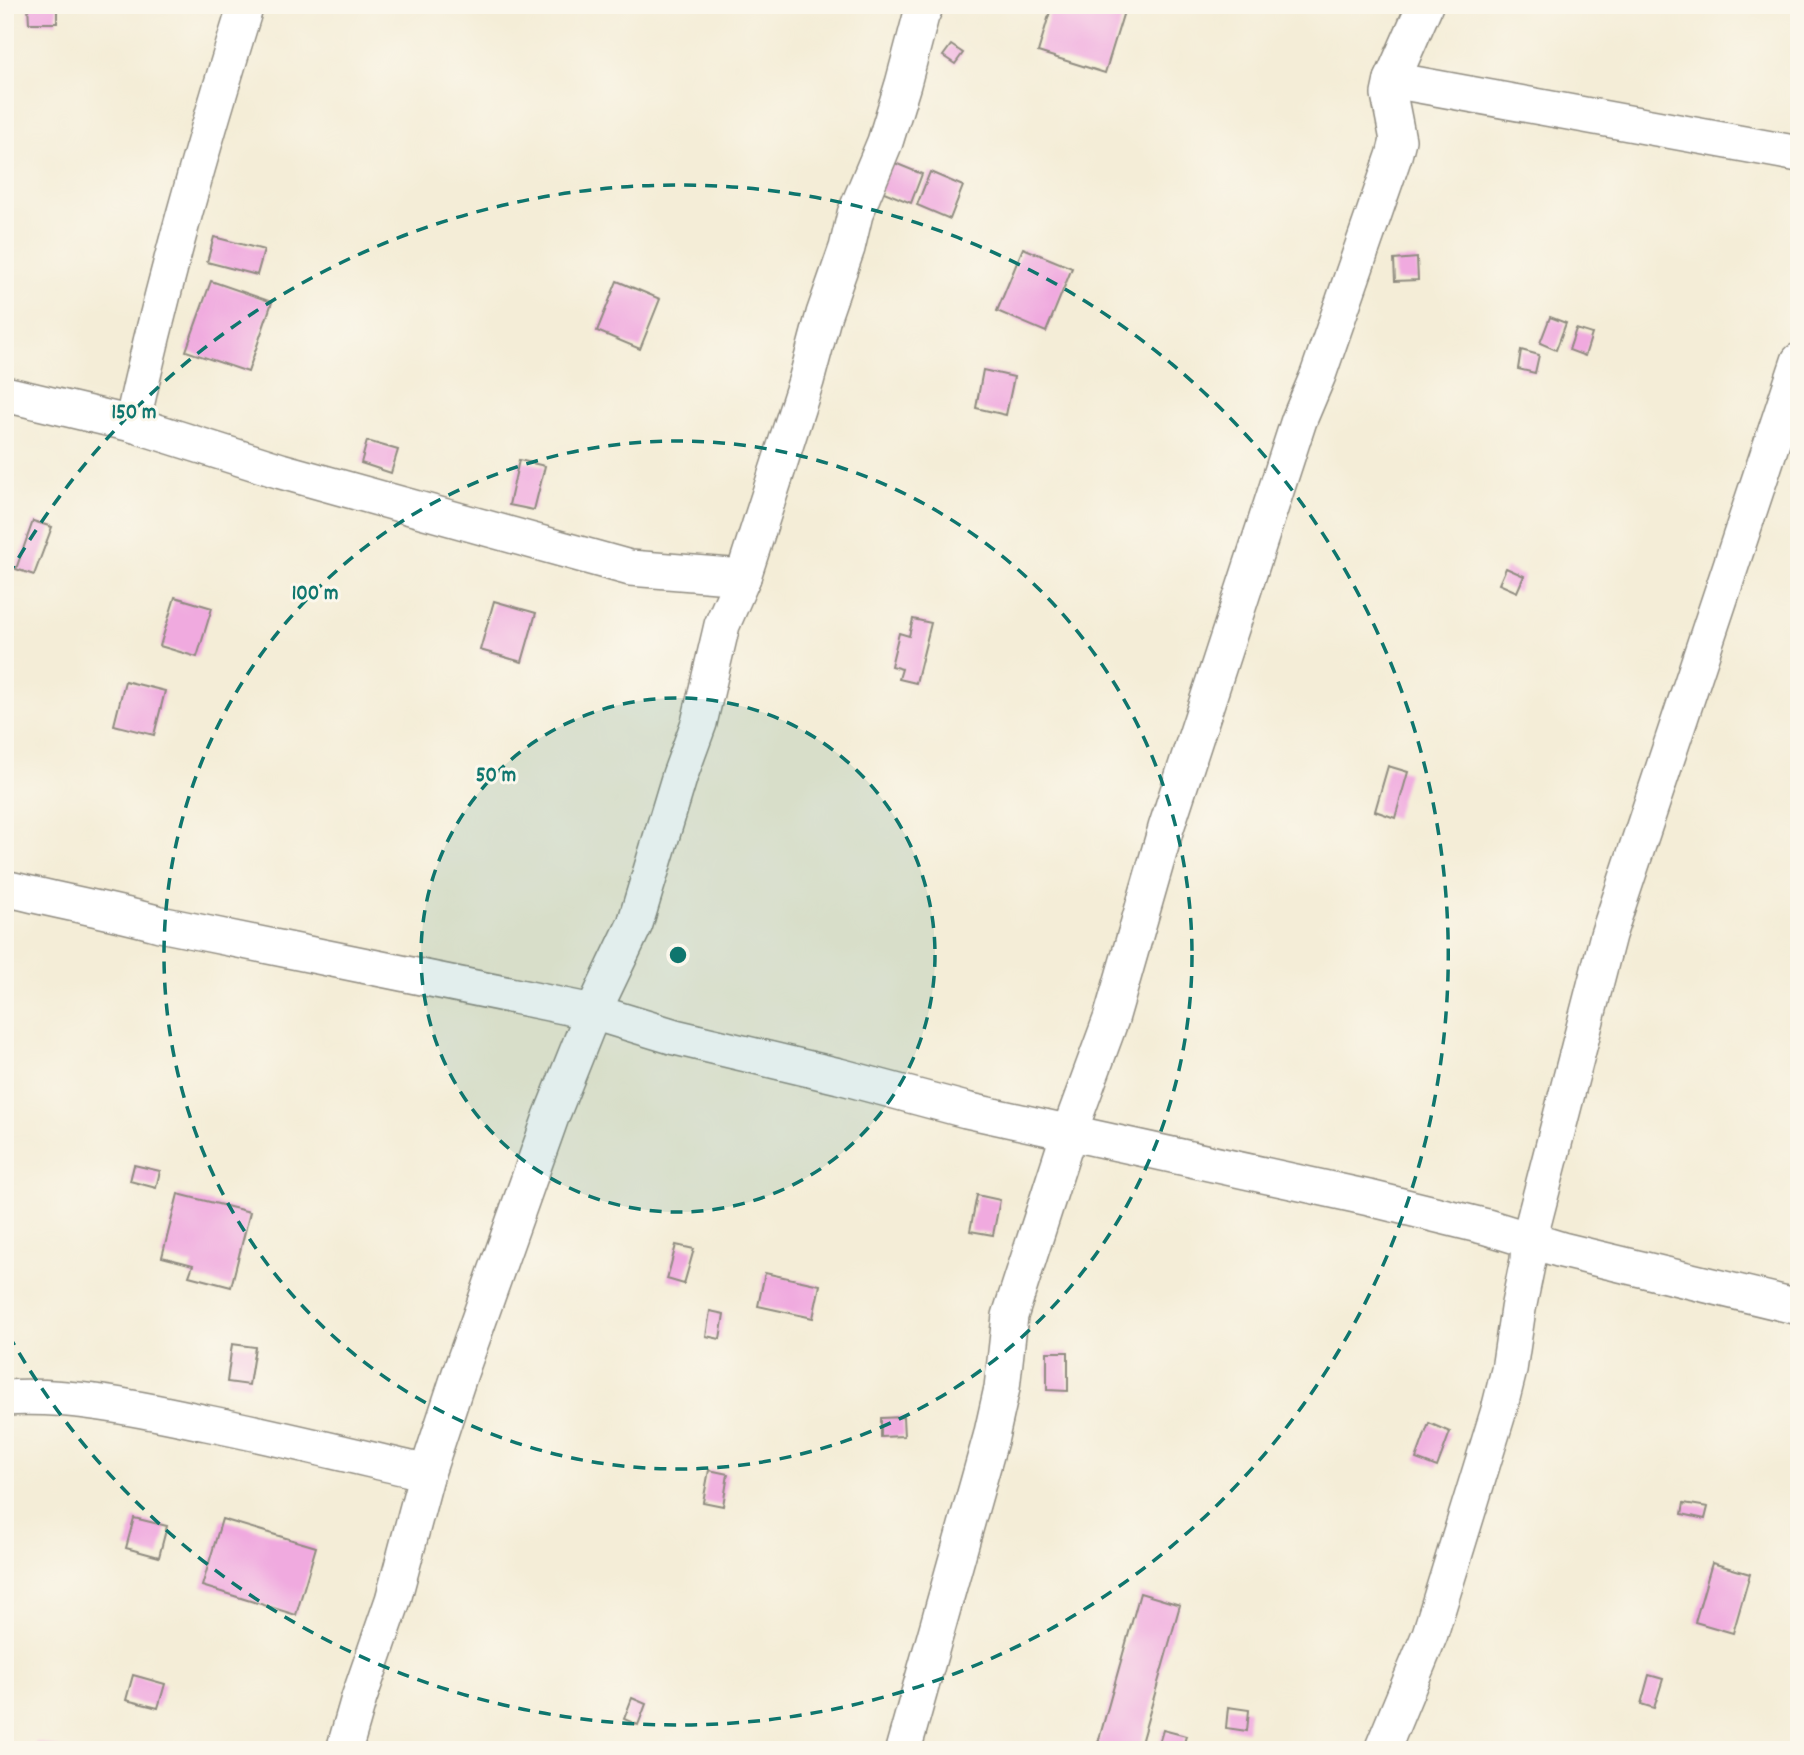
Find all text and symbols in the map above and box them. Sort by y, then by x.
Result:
text: 150 m [111,399,157,429]
text: 100 m [292,580,338,610]
text: 50 m [476,762,516,792]
centre of rings [666,943,690,967]

